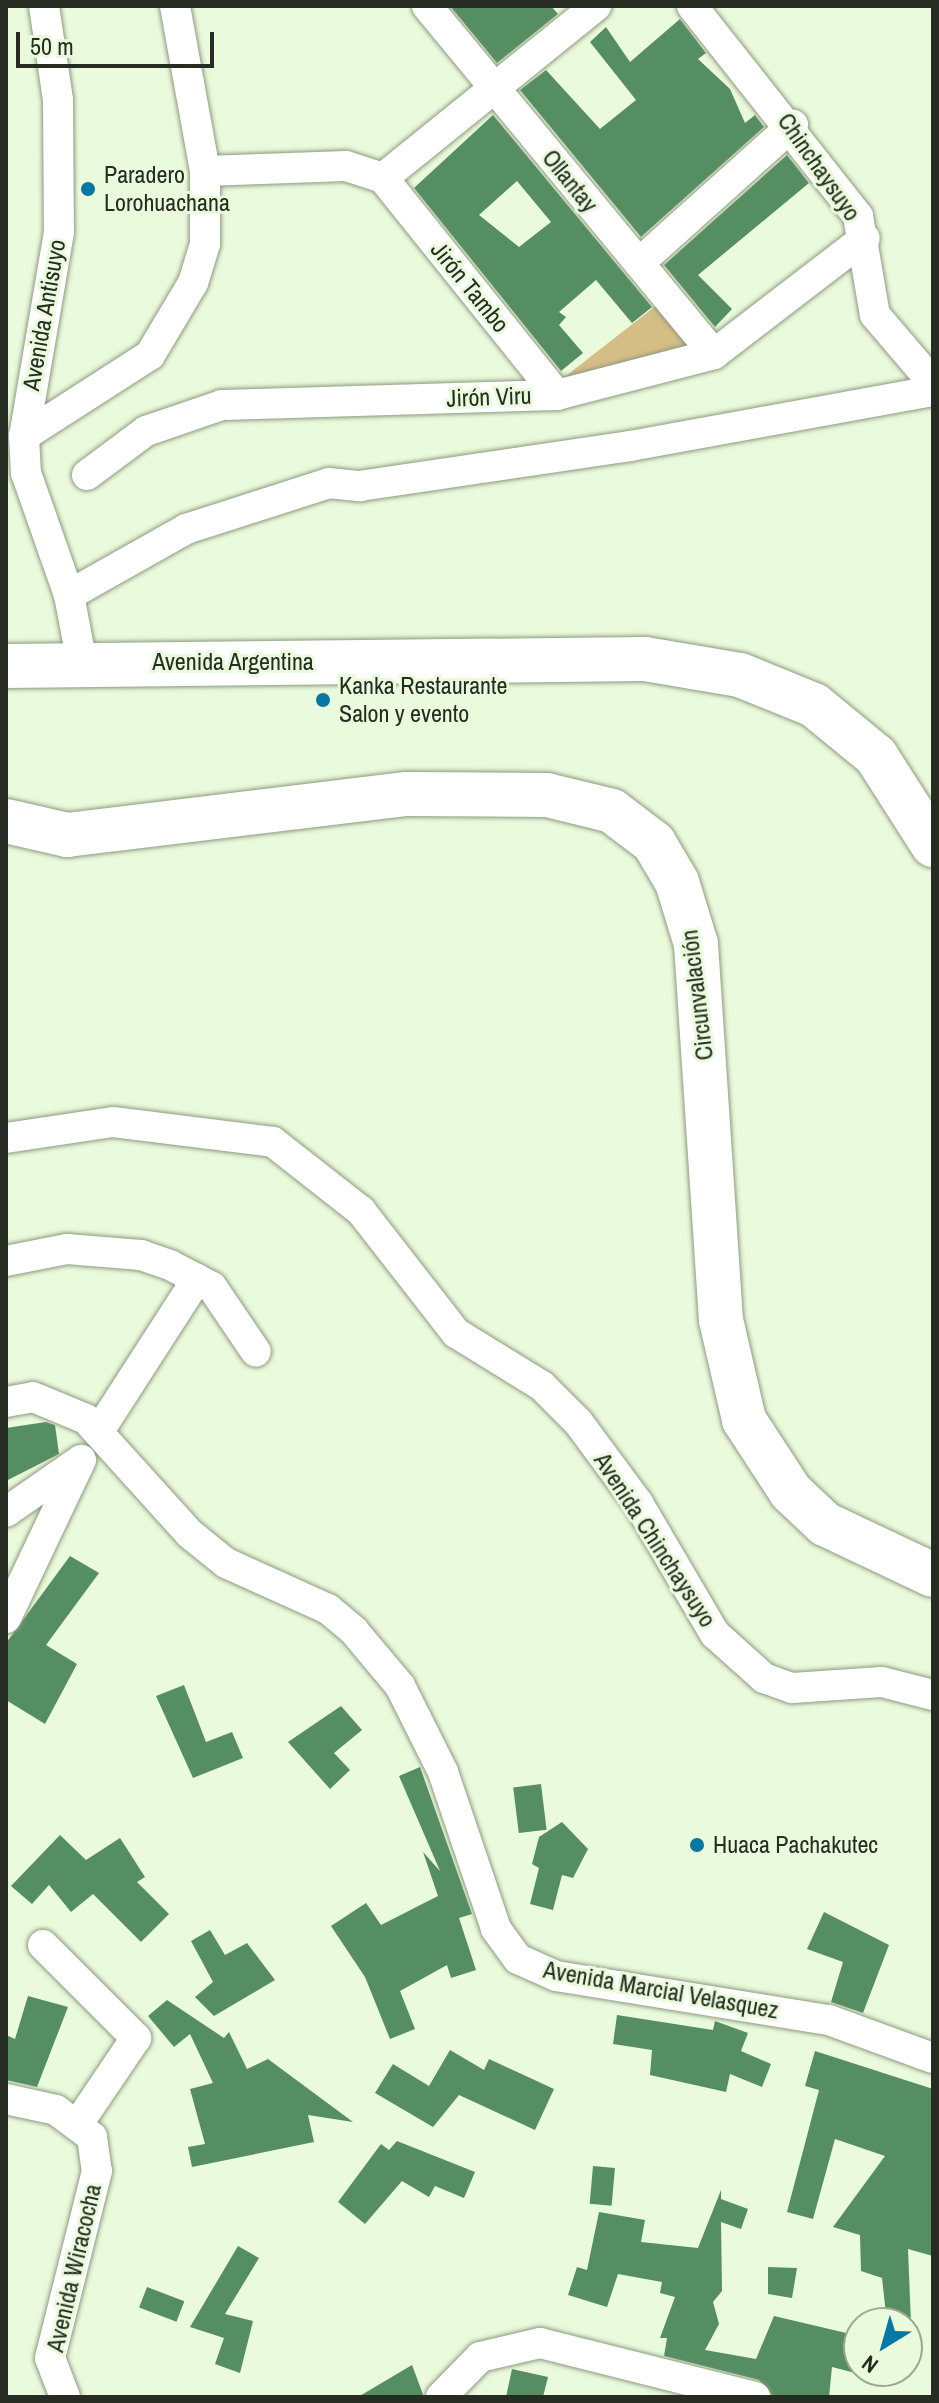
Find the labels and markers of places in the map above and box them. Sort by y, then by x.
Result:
place label: Paradero Lorohuachana [104,161,230,217]
marker: Paradero Lorohuachana [79,180,97,198]
place label: Kanka Restaurante Salon y evento [339,672,507,728]
marker: Kanka Restaurante Salon y evento [314,691,332,709]
place label: Huaca Pachakutec [713,1831,878,1859]
marker: Huaca Pachakutec [688,1836,706,1854]

